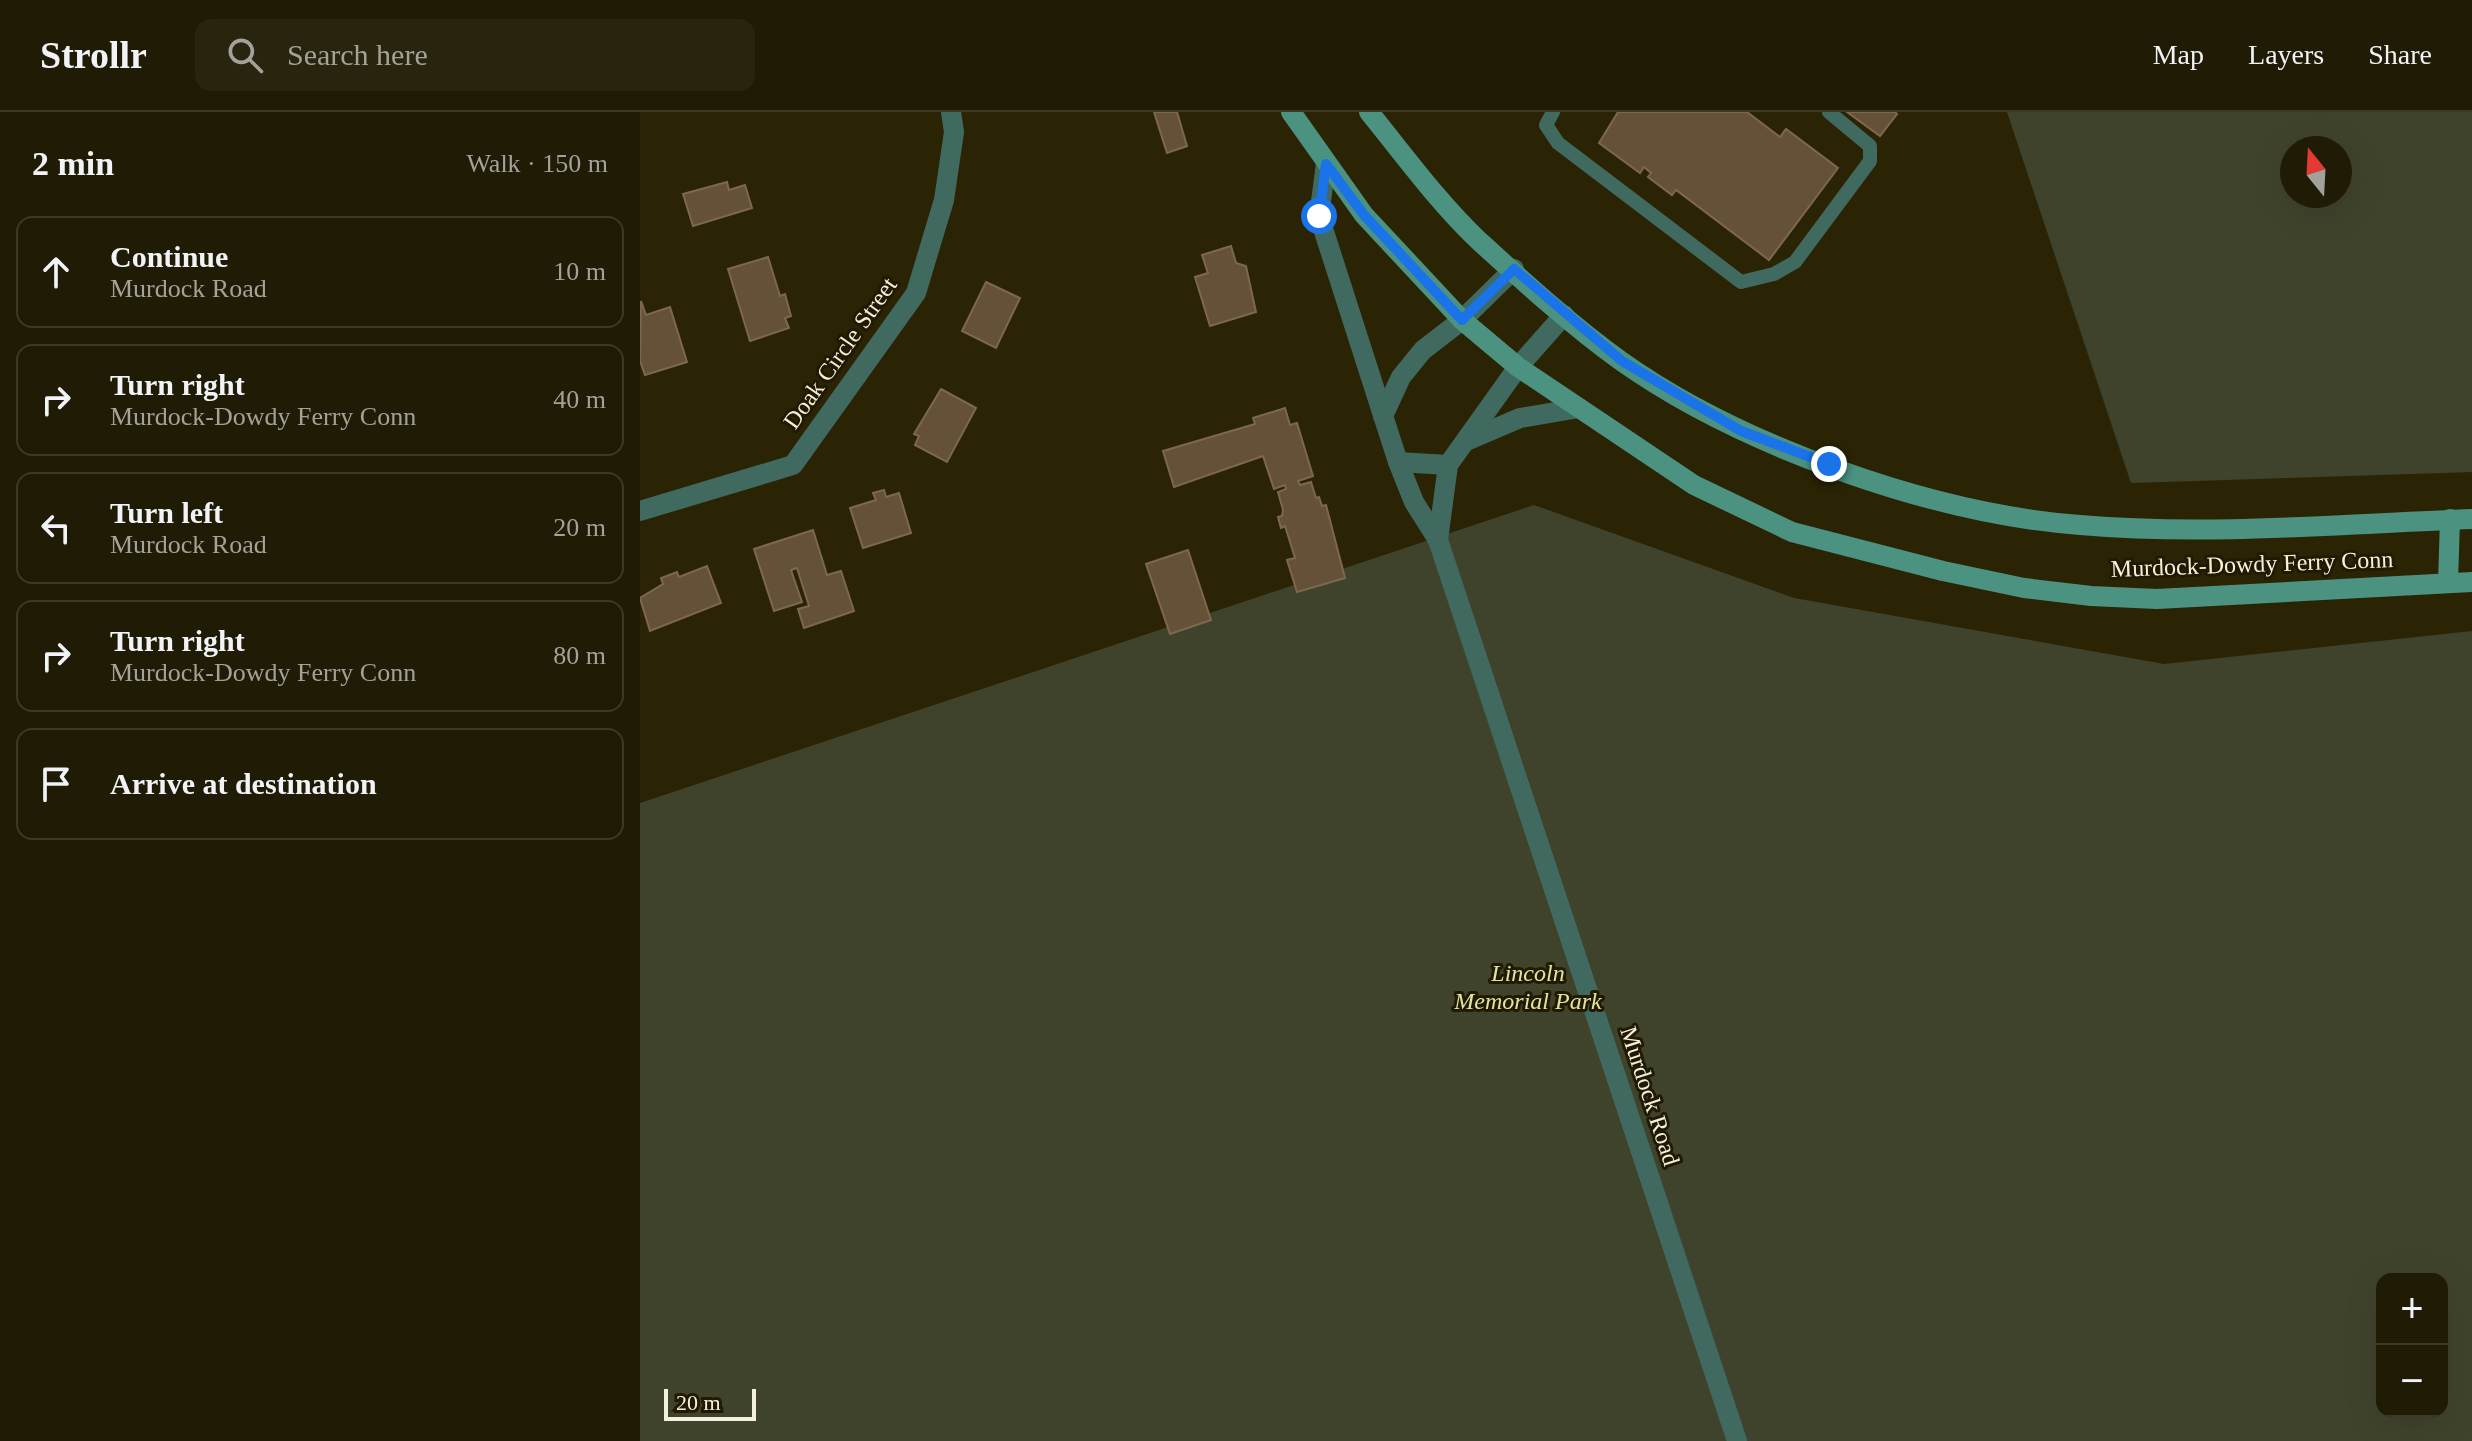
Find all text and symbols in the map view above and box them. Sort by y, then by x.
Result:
search box [195,19,755,91]
icon: search [223,33,267,77]
text: Strollr [40,34,147,76]
text: Search here [287,38,428,71]
text: Map [2153,39,2204,70]
text: Layers [2248,39,2324,70]
text: Share [2368,39,2432,70]
north arrow [2280,136,2352,208]
text: 2 min [32,145,114,182]
text: Walk · 150 m [466,149,608,178]
route start [1301,198,1337,234]
text: Continue [110,240,228,273]
icon: ahead [34,250,78,294]
text: 10 m [553,257,606,286]
street label: Doak Circle Street [778,272,902,434]
text: Murdock Road [110,274,267,303]
text: Turn right [110,368,245,401]
icon: right [34,378,78,422]
text: 40 m [553,385,606,414]
text: Murdock-Dowdy Ferry Conn [110,402,416,431]
route end [1811,446,1847,482]
text: Turn left [110,496,223,529]
icon: left [34,506,78,550]
text: 20 m [553,513,606,542]
text: Murdock Road [110,530,267,559]
street label: Murdock-Dowdy Ferry Conn [2110,546,2394,582]
text: Turn right [110,624,245,657]
icon: right [34,634,78,678]
text: 80 m [553,641,606,670]
text: Murdock-Dowdy Ferry Conn [110,658,416,687]
icon: arrive [34,762,78,806]
text: Arrive at destination [110,767,377,800]
park label: Lincoln Memorial Park [1453,960,1602,1014]
street label: Murdock Road [1615,1023,1685,1169]
map controls [2376,1273,2448,1417]
button: + [2376,1273,2448,1345]
button: − [2376,1345,2448,1417]
scale bar [664,1385,756,1421]
text: 20 m [676,1390,721,1415]

